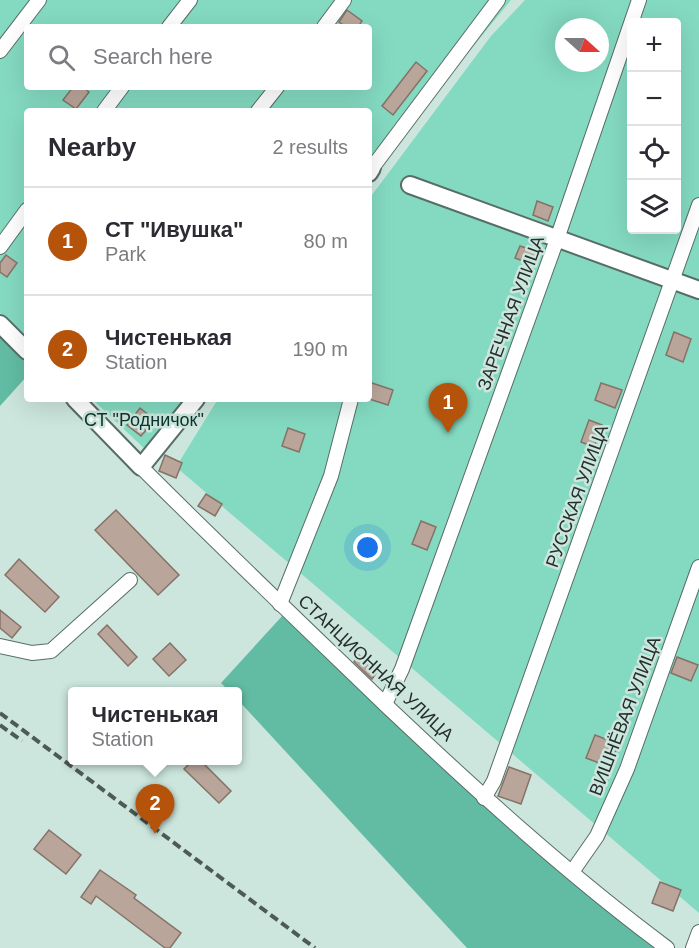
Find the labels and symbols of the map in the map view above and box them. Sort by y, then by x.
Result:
north arrow [555,18,609,72]
street label: ЗАРЕЧНАЯ УЛИЦА [474,233,548,393]
pin: 1 [428,384,468,433]
park label: СТ "Родничок" [84,410,204,430]
street label: РУССКАЯ УЛИЦА [542,422,612,570]
your location [353,533,382,562]
street label: СТАНЦИОННАЯ УЛИЦА [294,591,458,745]
street label: ВИШНЁВАЯ УЛИЦА [585,634,665,798]
pin: 2 [136,784,174,834]

